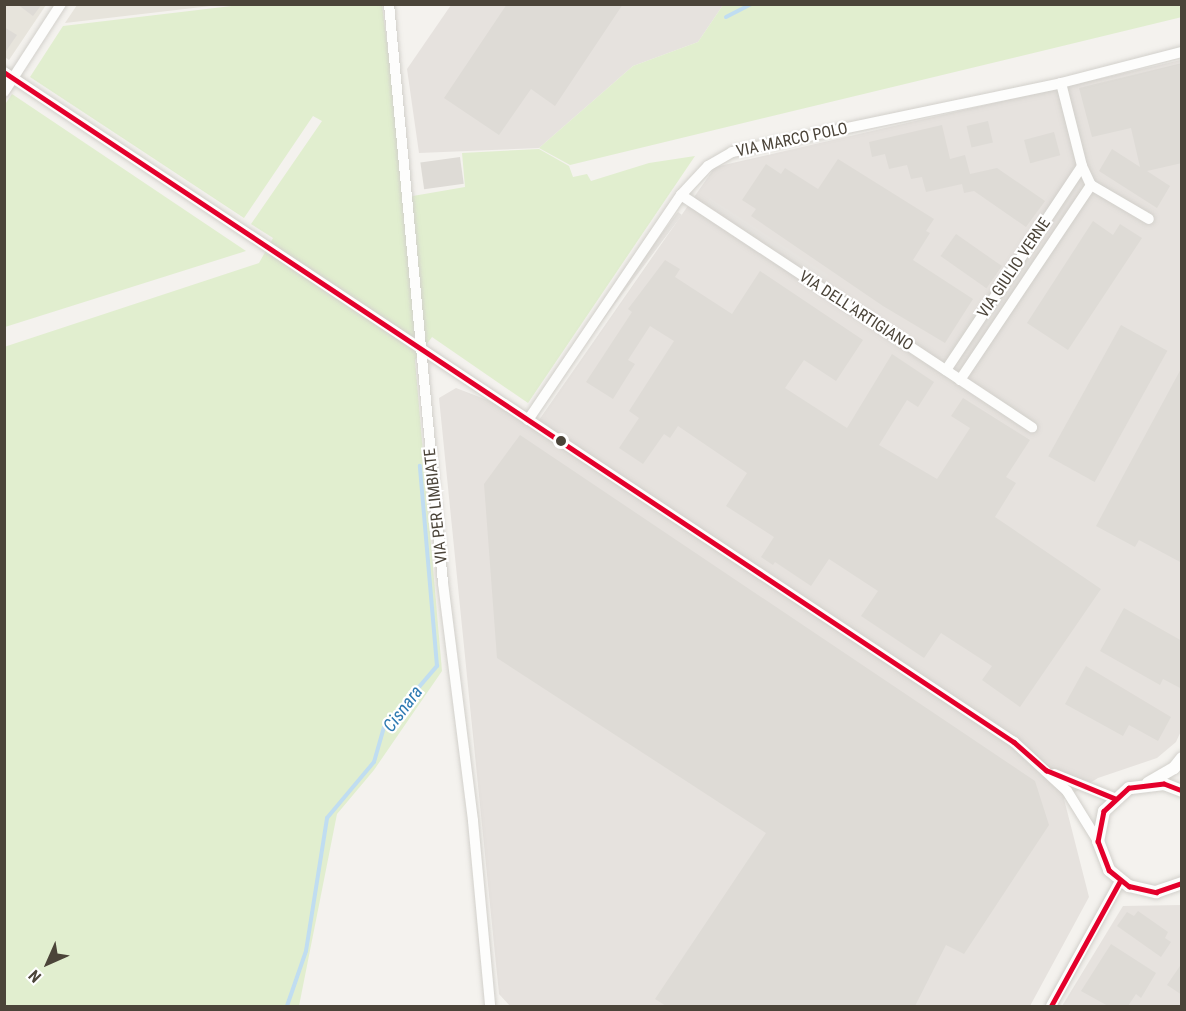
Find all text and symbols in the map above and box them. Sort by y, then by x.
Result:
street label: VIA MARCO POLO [734,119,850,161]
street label: VIA GIULIO VERNE [973,214,1055,322]
street label: VIA DELL'ARTIGIANO [795,267,917,355]
unlabelled marker [555,435,567,447]
street label: VIA PER LIMBIATE [420,447,452,565]
water label: Cisnara [379,682,427,736]
north arrow [18,933,78,993]
text: N [25,966,45,986]

